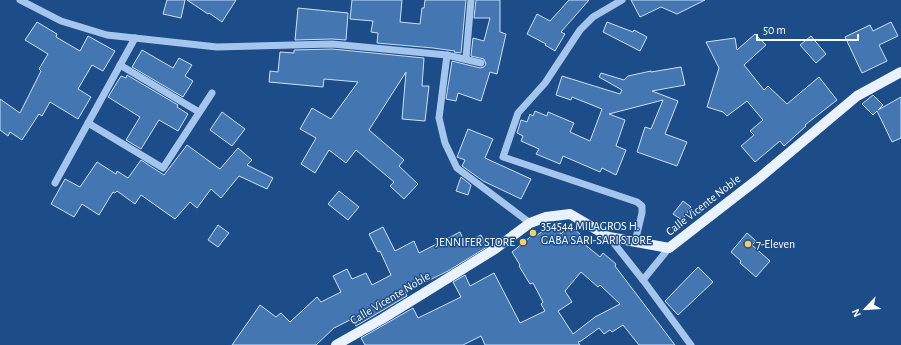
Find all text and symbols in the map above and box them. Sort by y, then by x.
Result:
scale bar [757,16,858,42]
text: 50 m [763,24,786,36]
street label: Calle Vicente Noble [663,172,743,238]
place label: 354544 MILAGROS H. GABA SARI-SARI STORE [541,220,652,246]
marker: 354544 MILAGROS H. GABA SARI-SARI STORE [528,228,538,238]
place label: JENNIFER STORE [435,236,515,248]
marker: JENNIFER STORE [518,237,528,247]
place label: 7-Eleven [756,238,795,250]
marker: 7-Eleven [743,239,753,249]
street label: Calle Vicente Noble [348,269,432,327]
north arrow [845,289,885,329]
text: N [850,307,863,319]

